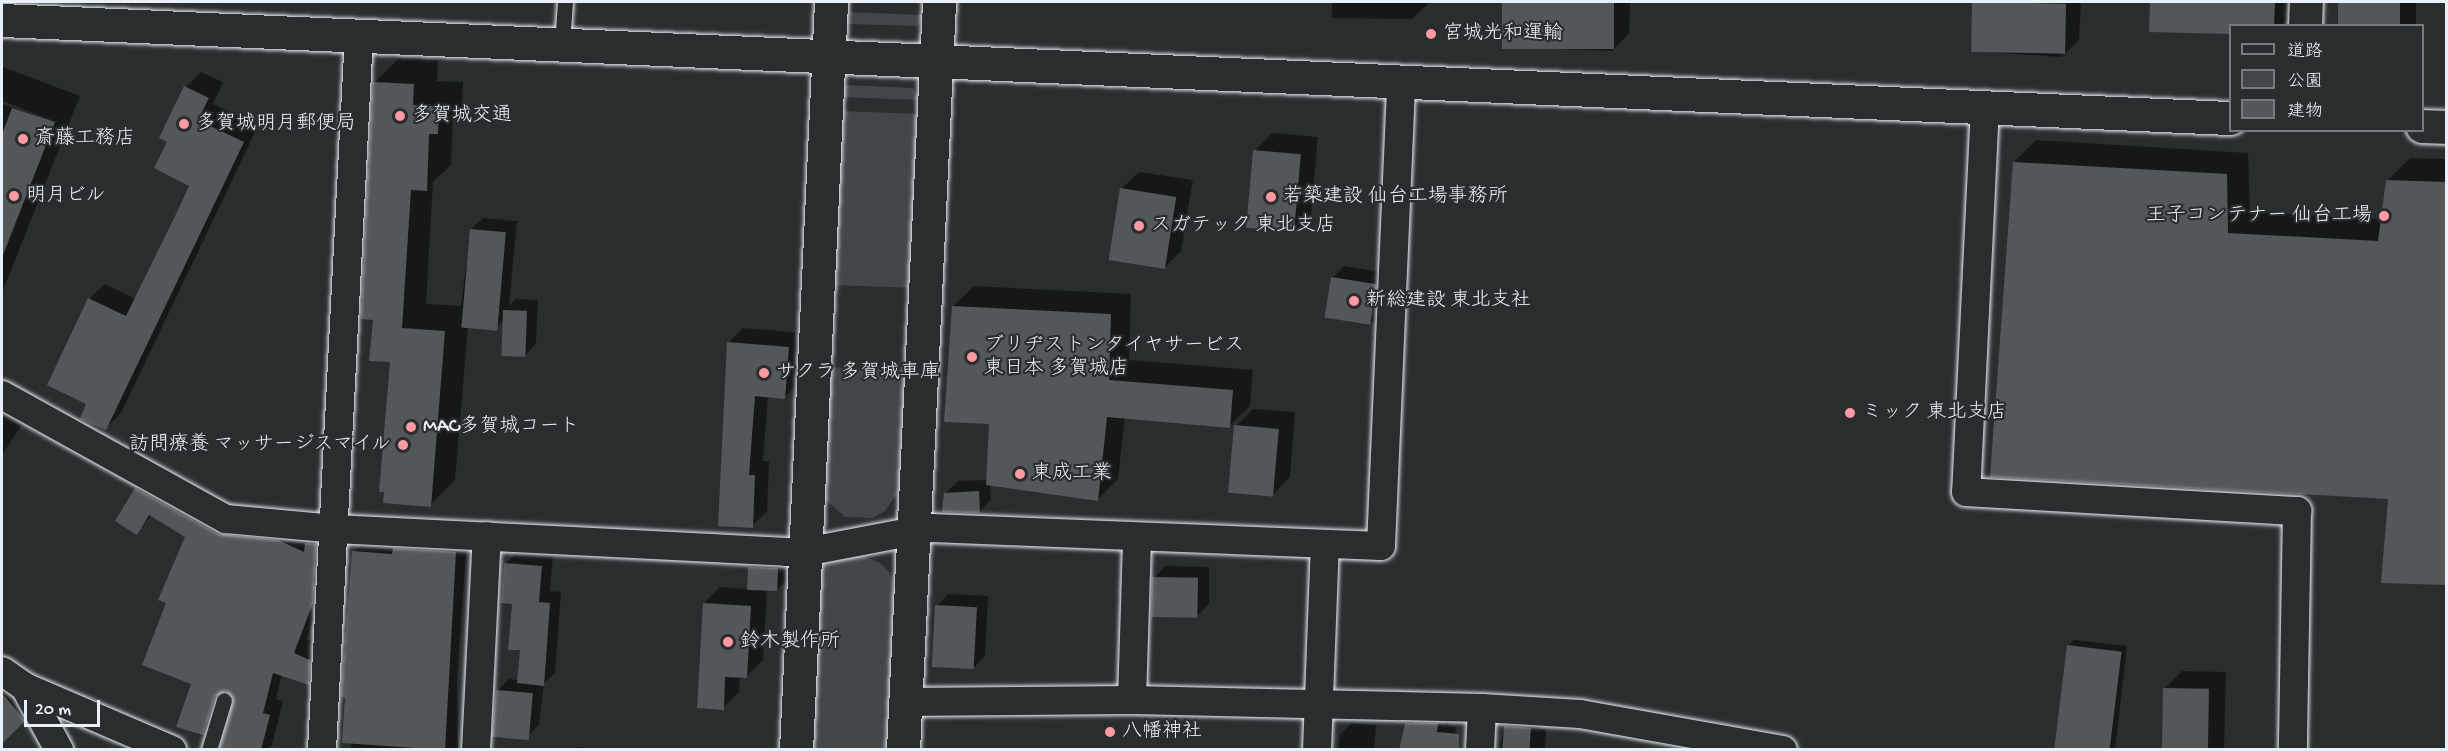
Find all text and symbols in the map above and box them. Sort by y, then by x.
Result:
place label: 宮城光和運輸 [1443,22,1563,46]
legend [2229,24,2424,132]
marker: 宮城光和運輸 [1424,27,1438,41]
text: 道路 [2287,42,2323,63]
text: 公園 [2287,72,2323,93]
text: 建物 [2287,102,2323,123]
place label: 多賀城交通 [412,104,512,128]
marker: 多賀城交通 [393,109,407,123]
place label: 多賀城明月郵便局 [196,112,356,136]
marker: 多賀城明月郵便局 [177,117,191,131]
place label: 斎藤工務店 [35,127,135,151]
marker: 斎藤工務店 [16,132,30,146]
place label: 明月ビル [26,184,106,208]
place label: 若築建設 仙台工場事務所 [1283,185,1508,209]
marker: 明月ビル [7,189,21,203]
marker: 若築建設 仙台工場事務所 [1264,190,1278,204]
place label: 王子コンテナー 仙台工場 [2147,204,2372,228]
marker: 王子コンテナー 仙台工場 [2377,209,2391,223]
place label: スガテック 東北支店 [1151,214,1336,238]
marker: スガテック 東北支店 [1132,219,1146,233]
place label: 新総建設 東北支社 [1366,289,1531,313]
marker: 新総建設 東北支社 [1347,294,1361,308]
place label: ブリヂストンタイヤサービス 東日本 多賀城店 [984,334,1244,381]
marker: ブリヂストンタイヤサービス 東日本 多賀城店 [965,350,979,364]
place label: サクラ 多賀城車庫 [776,361,941,385]
marker: サクラ 多賀城車庫 [757,366,771,380]
place label: ミック 東北支店 [1862,401,2007,425]
marker: ミック 東北支店 [1843,406,1857,420]
place label: MAC多賀城コート [423,415,580,439]
marker: MAC多賀城コート [404,420,418,434]
place label: 訪問療養 マッサージスマイル [126,433,391,457]
marker: 訪問療養 マッサージスマイル [396,438,410,452]
place label: 東成工業 [1032,462,1112,486]
marker: 東成工業 [1013,467,1027,481]
place label: 鈴木製作所 [740,630,840,654]
marker: 鈴木製作所 [721,635,735,649]
scale bar [27,688,104,726]
text: 20 m [35,700,71,721]
place label: 八幡神社 [1122,720,1202,744]
marker: 八幡神社 [1103,725,1117,739]

